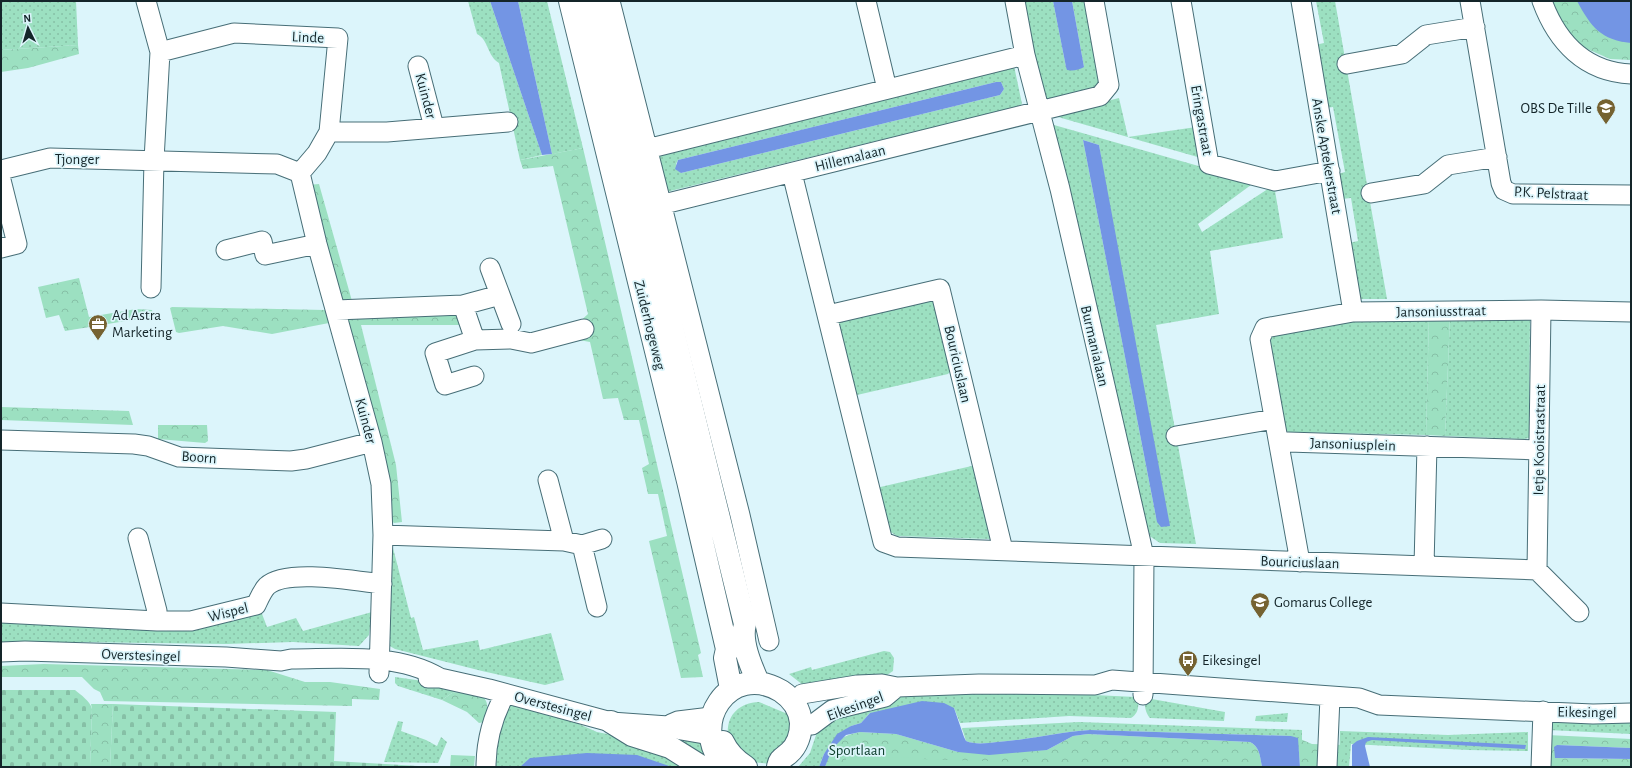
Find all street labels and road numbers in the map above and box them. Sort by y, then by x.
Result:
street label: Linde [291,29,325,46]
street label: Kuinder [412,72,439,121]
street label: Eringastraat [1188,84,1215,157]
street label: Anske Aptekerstraat [1309,97,1344,215]
street label: Hillemalaan [813,142,887,175]
street label: Tjonger [55,152,100,167]
street label: P.K. Pelstraat [1514,184,1589,203]
street label: Zuiderhogeweg [631,279,668,372]
street label: Jansoniusstraat [1396,303,1486,320]
street label: Burmanialaan [1078,304,1111,388]
street label: Bouriciuslaan [941,324,974,404]
street label: Ietje Kooistrastraat [1531,384,1548,495]
street label: Kuinder [352,397,379,446]
street label: Jansoniusplein [1310,436,1396,453]
street label: Boorn [181,449,217,466]
street label: Bouriciuslaan [1260,554,1340,571]
street label: Wispel [206,600,250,625]
street label: Overstesingel [101,647,181,664]
street label: Overstesingel [513,689,593,724]
street label: Eikesingel [825,689,886,724]
street label: Eikesingel [1557,704,1617,721]

